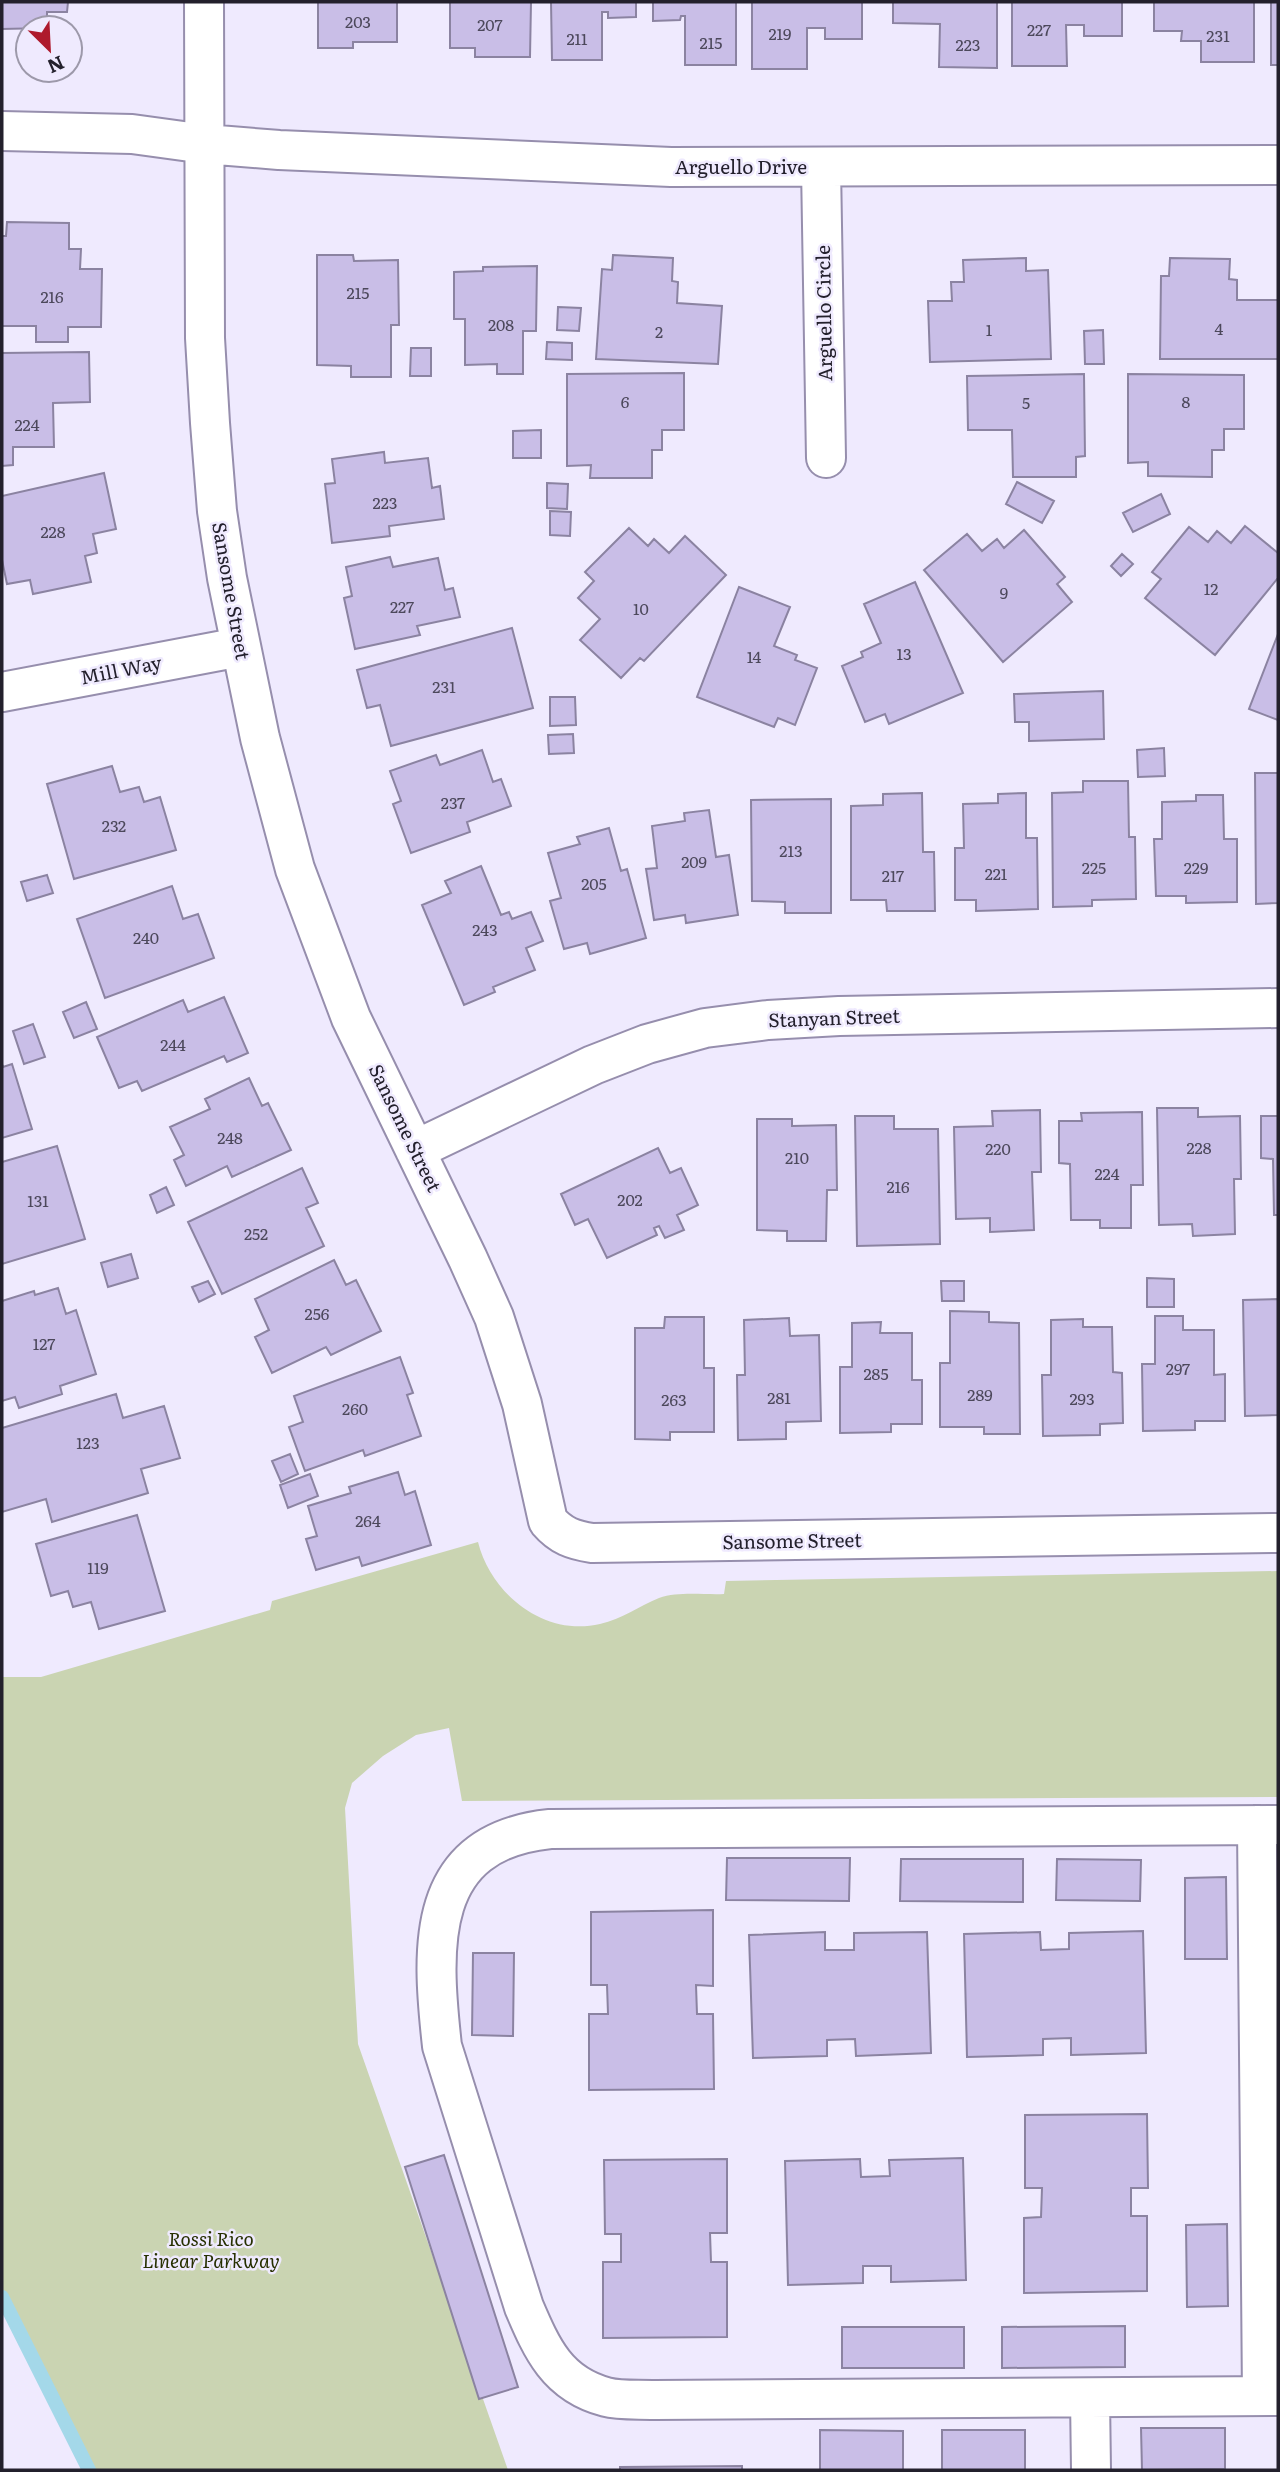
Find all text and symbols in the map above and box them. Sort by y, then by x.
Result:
house number: 203 [345,9,371,33]
house number: 207 [477,12,503,36]
north arrow [14,14,84,84]
house number: 227 [1027,17,1051,41]
house number: 219 [769,21,792,45]
house number: 231 [1206,23,1230,47]
house number: 211 [566,26,588,50]
house number: 215 [700,30,722,54]
house number: 223 [956,32,980,56]
text: N [43,49,69,81]
street label: Arguello Drive [675,152,807,180]
street label: Arguello Circle [808,245,838,381]
house number: 215 [347,280,369,304]
house number: 216 [40,284,64,308]
house number: 208 [488,312,514,336]
house number: 4 [1215,316,1224,340]
house number: 1 [986,317,993,341]
house number: 2 [655,319,663,343]
house number: 6 [621,389,630,413]
house number: 8 [1182,389,1191,413]
house number: 5 [1022,390,1030,414]
house number: 224 [14,412,40,436]
house number: 223 [373,490,397,514]
house number: 228 [40,519,66,543]
street label: Sansome Street [206,520,258,662]
house number: 12 [1204,576,1218,600]
house number: 9 [1000,580,1008,604]
house number: 227 [390,594,414,618]
house number: 10 [633,596,649,620]
house number: 13 [896,641,912,665]
house number: 14 [747,644,762,668]
street label: Mill Way [78,647,164,691]
house number: 231 [432,674,456,698]
house number: 237 [441,790,465,814]
house number: 232 [102,813,126,837]
house number: 213 [779,838,803,862]
house number: 209 [681,849,707,873]
house number: 225 [1082,855,1106,879]
house number: 229 [1184,855,1208,879]
house number: 221 [985,861,1008,885]
house number: 217 [882,863,904,887]
house number: 205 [581,871,607,895]
house number: 243 [472,917,498,941]
house number: 240 [133,925,159,949]
street label: Stanyan Street [768,1001,901,1033]
house number: 244 [160,1032,186,1056]
street label: Sansome Street [363,1059,449,1197]
house number: 248 [217,1125,243,1149]
house number: 228 [1186,1135,1212,1159]
house number: 220 [985,1136,1011,1160]
house number: 210 [785,1145,809,1169]
house number: 224 [1094,1161,1120,1185]
house number: 216 [886,1174,910,1198]
house number: 202 [617,1187,643,1211]
house number: 131 [27,1188,49,1212]
house number: 252 [244,1221,268,1245]
house number: 256 [305,1301,330,1325]
house number: 127 [33,1331,55,1355]
house number: 297 [1166,1356,1190,1380]
house number: 285 [863,1361,889,1385]
house number: 289 [967,1382,993,1406]
house number: 281 [767,1385,791,1409]
house number: 293 [1069,1386,1095,1410]
house number: 263 [661,1387,687,1411]
house number: 260 [342,1396,368,1420]
house number: 123 [76,1430,100,1454]
house number: 264 [355,1508,381,1532]
street label: Sansome Street [722,1525,862,1555]
house number: 119 [87,1555,109,1579]
park label: Rossi Rico Linear Parkway [142,2224,280,2274]

